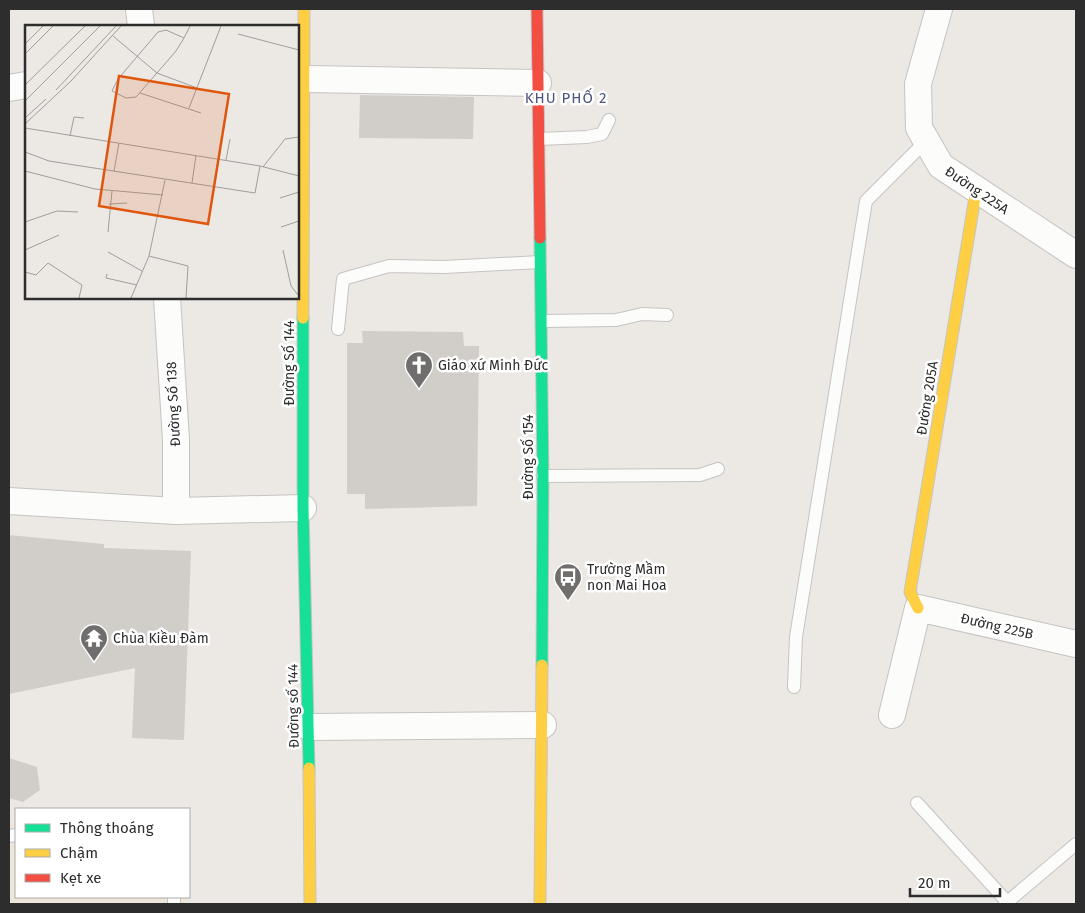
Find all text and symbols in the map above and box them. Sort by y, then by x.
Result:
inset map [25,25,299,299]
district label: KHU PHỐ 2 [525,87,607,107]
street label: Đường 225A [941,163,1012,218]
street label: Đường Số 144 [280,320,298,406]
church icon: Giáo xứ Minh Đức [404,350,434,389]
place label: Giáo xứ Minh Đức [438,357,548,374]
street label: Đường 205A [913,360,942,436]
street label: Đường Số 138 [162,361,184,447]
street label: Đường Số 154 [519,414,537,499]
place label: Trường Mầm non Mai Hoa [587,560,667,594]
bus stop icon: Trường Mầm non Mai Hoa [553,562,583,601]
street label: Đường 225B [959,610,1035,643]
temple icon: Chùa Kiều Đàm [79,623,109,662]
place label: Chùa Kiều Đàm [113,629,209,647]
street label: Đường số 144 [283,663,303,748]
legend [15,808,190,898]
text: Thông thoáng [60,819,154,837]
text: Chậm [60,844,98,862]
scale bar [910,866,1000,898]
text: Kẹt xe [60,869,102,887]
text: 20 m [918,874,951,892]

